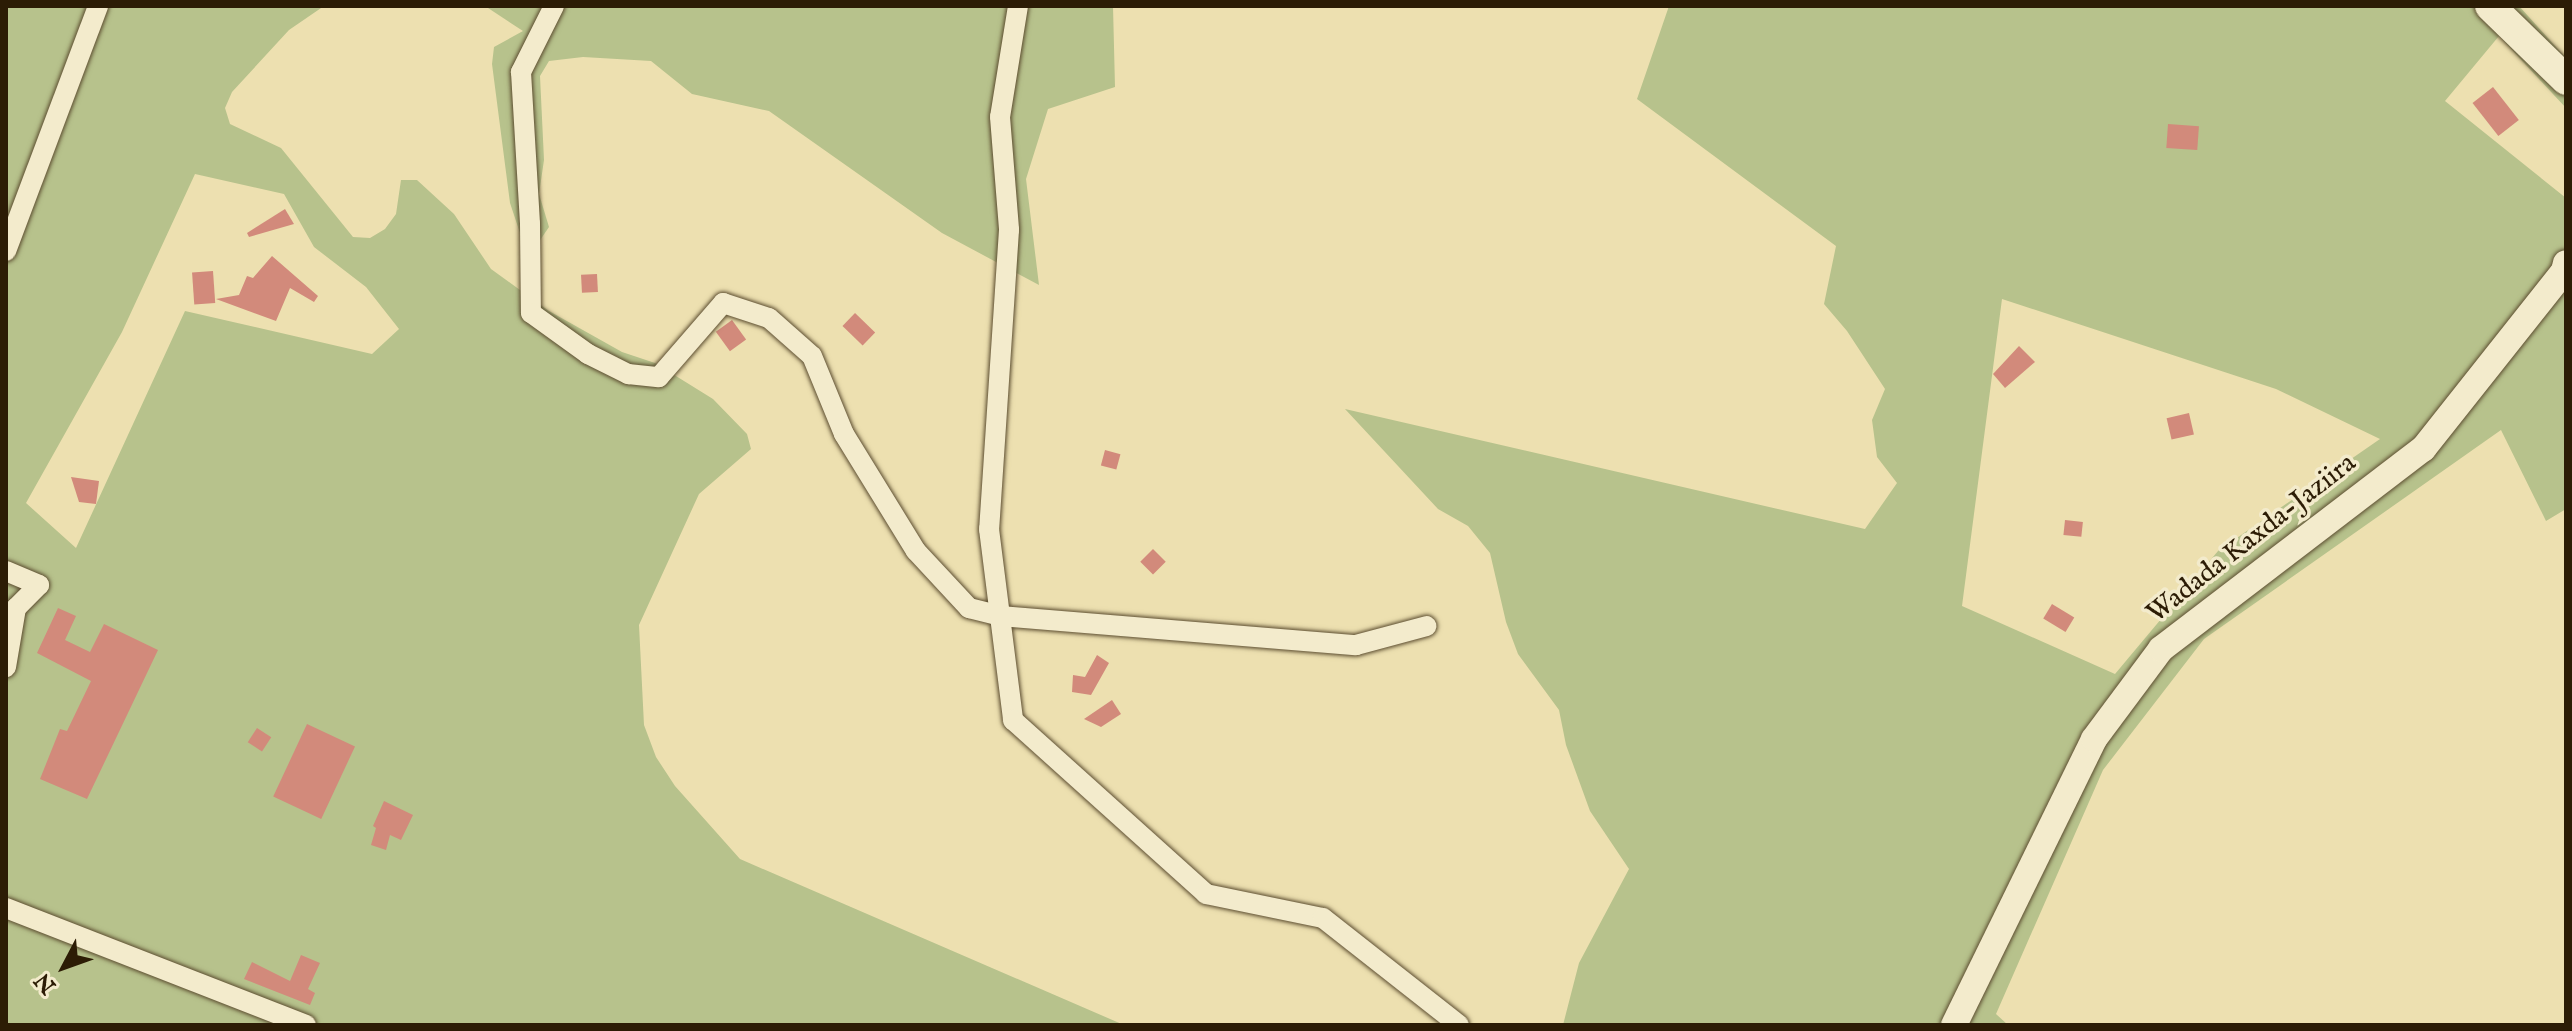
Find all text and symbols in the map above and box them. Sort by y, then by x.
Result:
street label: Wadada Kaxda-Jaziira [2141,447,2363,631]
north arrow [24,927,104,1007]
text: N [29,966,63,999]

